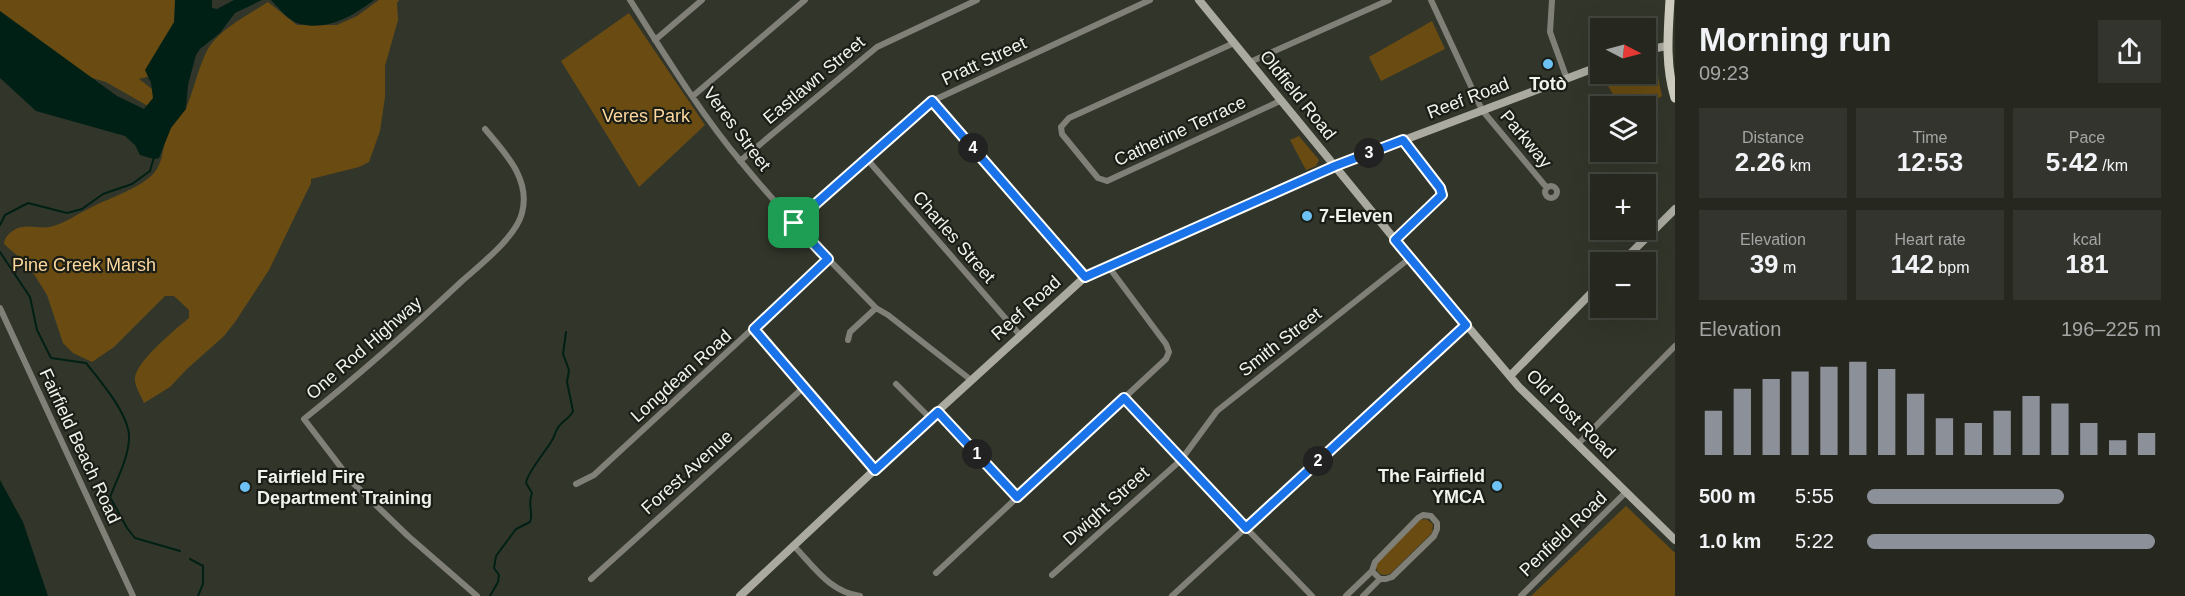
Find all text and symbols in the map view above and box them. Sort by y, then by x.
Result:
north arrow [1590,18,1656,84]
map controls [1590,18,1656,318]
button: share [2098,20,2161,83]
text: Morning run [1699,21,1891,58]
street label: Eastlawn Street [759,32,869,128]
street label: Pratt Street [939,33,1029,89]
street label: Oldfield Road [1256,46,1340,144]
marker: Totò [1541,57,1555,71]
text: 09:23 [1699,62,1749,84]
street label: Reef Road [1424,73,1512,123]
place label: Totò [1529,74,1567,94]
street label: Veres Street [699,83,775,175]
street label: Catherine Terrace [1111,92,1249,170]
button: layers [1590,96,1656,162]
park label: Veres Park [602,106,691,126]
street label: Parkway [1496,106,1556,172]
text: Distance [1742,129,1804,146]
text: Time [1913,129,1947,146]
text: Pace [2069,129,2105,146]
pin: 4 [958,133,988,163]
pin: 3 [1354,138,1384,168]
text: 4 [969,139,977,156]
text: 3 [1365,144,1373,161]
text: 2.26 [1735,147,1785,177]
text: 12:53 [1897,147,1963,177]
text: 5:42 [2046,147,2098,177]
text: km [1785,157,1811,174]
text: /km [2098,157,2128,174]
button: + [1590,174,1656,240]
street label: Charles Street [909,187,999,287]
pin [768,197,819,248]
icon: arrive [777,206,810,239]
place label: 7-Eleven [1319,206,1393,226]
marker: 7-Eleven [1300,209,1314,223]
text: Elevation [1740,231,1806,248]
text: Heart rate [1894,231,1966,248]
text: kcal [2073,231,2101,248]
text: 39 [1750,249,1779,279]
text: 142 [1891,249,1934,279]
text: 181 [2065,249,2109,279]
button: − [1590,252,1656,318]
park label: Pine Creek Marsh [12,255,156,275]
text: m [1779,259,1796,276]
text: bpm [1934,259,1969,276]
street label: Reef Road [987,272,1065,344]
street label: One Rod Highway [302,293,426,403]
street label: Smith Street [1235,304,1325,380]
text: Elevation [1699,318,1781,340]
text: 196–225 m [2061,318,2161,340]
street label: Longdean Road [627,326,735,426]
street label: Fairfield Beach Road [35,366,125,526]
street label: Old Post Road [1523,366,1619,462]
street label: Forest Avenue [637,426,737,518]
pin: 1 [962,439,992,469]
text: 1 [973,445,981,462]
pin: 2 [1303,446,1333,476]
text: 2 [1314,452,1322,469]
street label: Dwight Street [1059,462,1153,550]
place label: The Fairfield YMCA [1378,466,1485,507]
place label: Fairfield Fire Department Training [257,467,432,508]
marker: The Fairfield YMCA [1490,479,1504,493]
marker: Fairfield Fire Department Training [238,480,252,494]
text: 500 m [1699,485,1756,507]
text: 5:55 [1795,485,1834,507]
street label: Penfield Road [1515,488,1611,580]
text: 1.0 km [1699,530,1761,552]
text: 5:22 [1795,530,1834,552]

